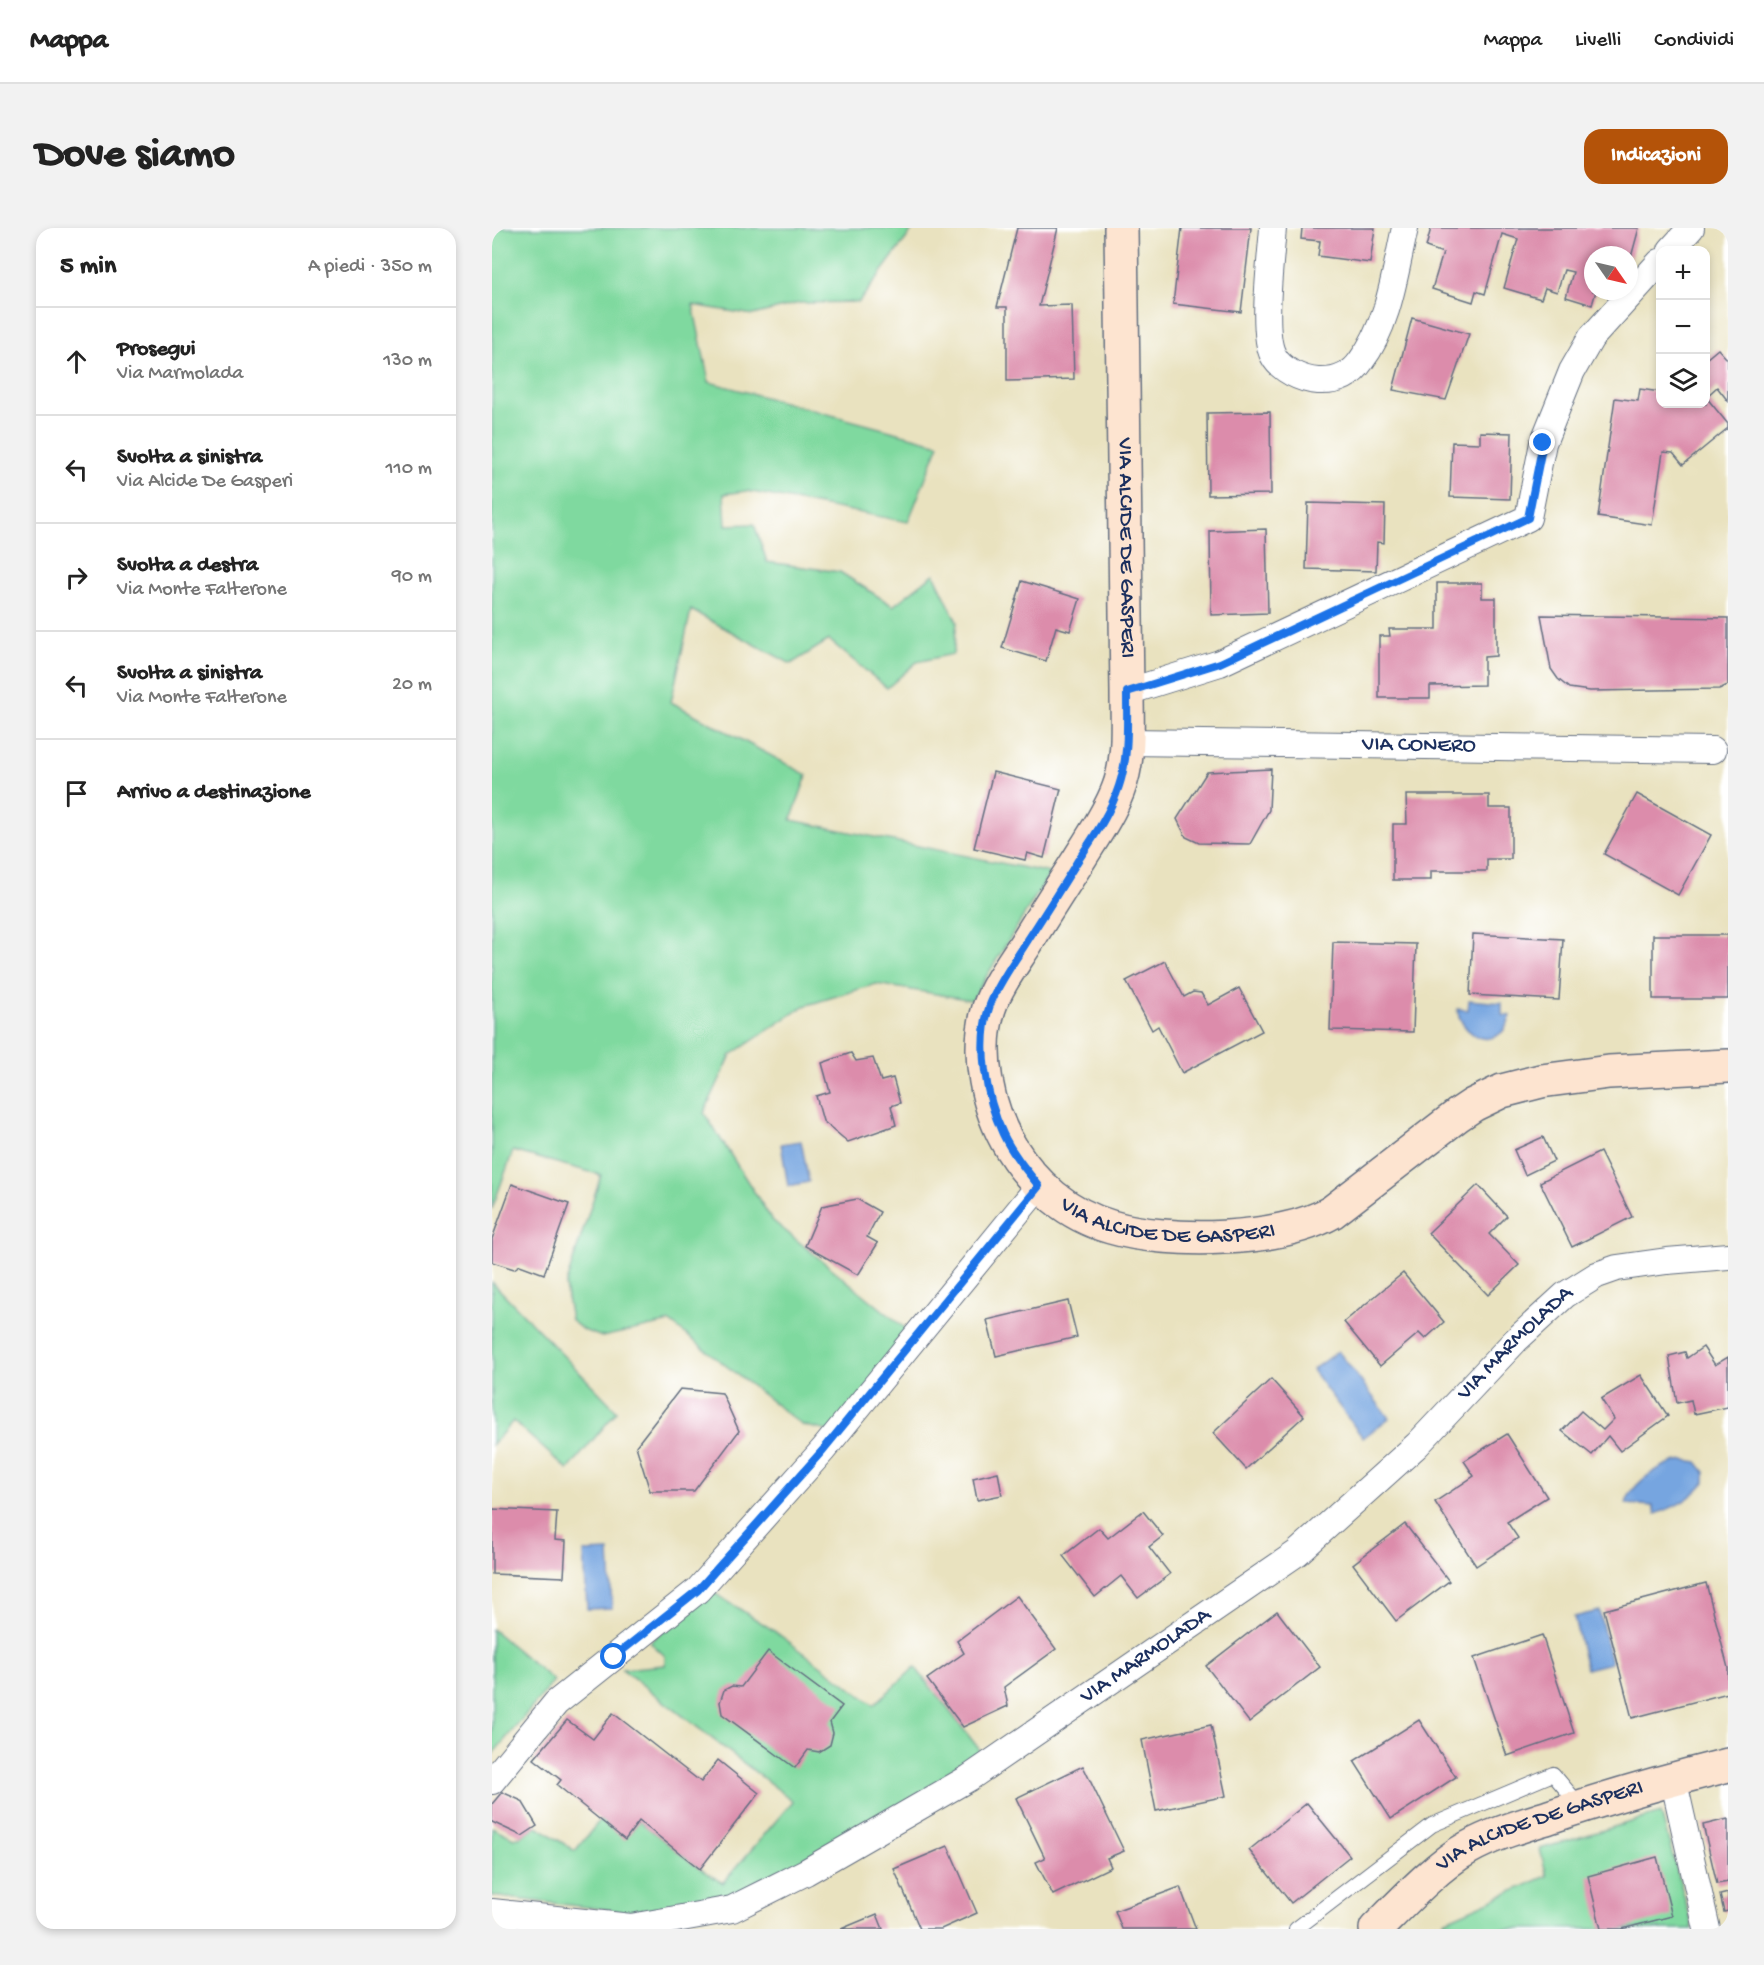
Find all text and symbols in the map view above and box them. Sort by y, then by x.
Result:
text: Mappa [30,25,108,58]
text: Mappa [1483,29,1542,54]
text: Livelli [1575,29,1621,54]
text: Condividi [1654,29,1734,54]
button: Indicazioni [1584,129,1728,184]
text: Dove siamo [36,132,235,181]
north arrow [1584,246,1638,300]
map controls [1656,246,1710,408]
button: + [1656,246,1710,300]
text: 5 min [60,252,116,283]
text: A piedi · 350 m [308,256,432,279]
button: − [1656,300,1710,354]
text: Prosegui [117,337,195,363]
icon: ahead [60,345,93,378]
text: 130 m [383,350,432,373]
button: layers [1656,354,1710,408]
text: Via Marmolada [117,363,243,386]
route end [1529,429,1555,455]
street label: VIA ALCIDE DE GASPERI [1111,437,1140,658]
text: Svolta a sinistra [117,445,262,471]
icon: left [60,453,93,486]
text: 110 m [386,458,432,481]
text: Via Alcide De Gasperi [117,471,293,494]
text: Svolta a destra [117,553,258,579]
icon: right [60,561,93,594]
text: 90 m [392,566,432,589]
text: Via Monte Falterone [117,579,287,602]
text: Svolta a sinistra [117,661,262,687]
icon: left [60,669,93,702]
text: 20 m [392,674,432,697]
text: Via Monte Falterone [117,687,287,710]
street label: VIA CONERO [1361,732,1476,760]
icon: arrive [60,777,93,810]
text: Arrivo a destinazione [117,780,311,806]
street label: VIA ALCIDE DE GASPERI [1054,1192,1278,1251]
street label: VIA MARMOLADA [1452,1280,1579,1407]
street label: VIA MARMOLADA [1075,1602,1217,1711]
route start [600,1643,626,1669]
street label: VIA ALCIDE DE GASPERI [1430,1775,1647,1879]

